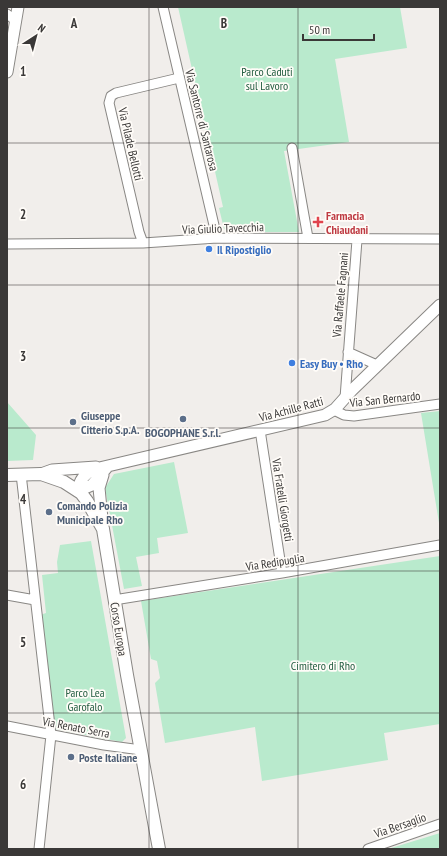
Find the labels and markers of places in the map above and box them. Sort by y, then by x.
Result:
place label: Farmacia Chiaudani [326,208,369,237]
marker: Farmacia Chiaudani [313,217,323,227]
place label: Il Ripostiglio [217,242,272,257]
marker: Il Ripostiglio [204,244,214,254]
place label: Easy Buy • Rho [300,356,364,371]
marker: Easy Buy • Rho [287,358,297,368]
place label: Giuseppe Citterio S.p.A. [81,408,140,437]
marker: BOGOPHANE S.r.l. [178,414,188,424]
marker: Giuseppe Citterio S.p.A. [68,417,78,427]
place label: BOGOPHANE S.r.l. [145,425,222,440]
place label: Comando Polizia Municipale Rho [57,498,128,527]
marker: Comando Polizia Municipale Rho [44,507,54,517]
place label: Poste Italiane [79,750,137,765]
marker: Poste Italiane [66,752,76,762]

